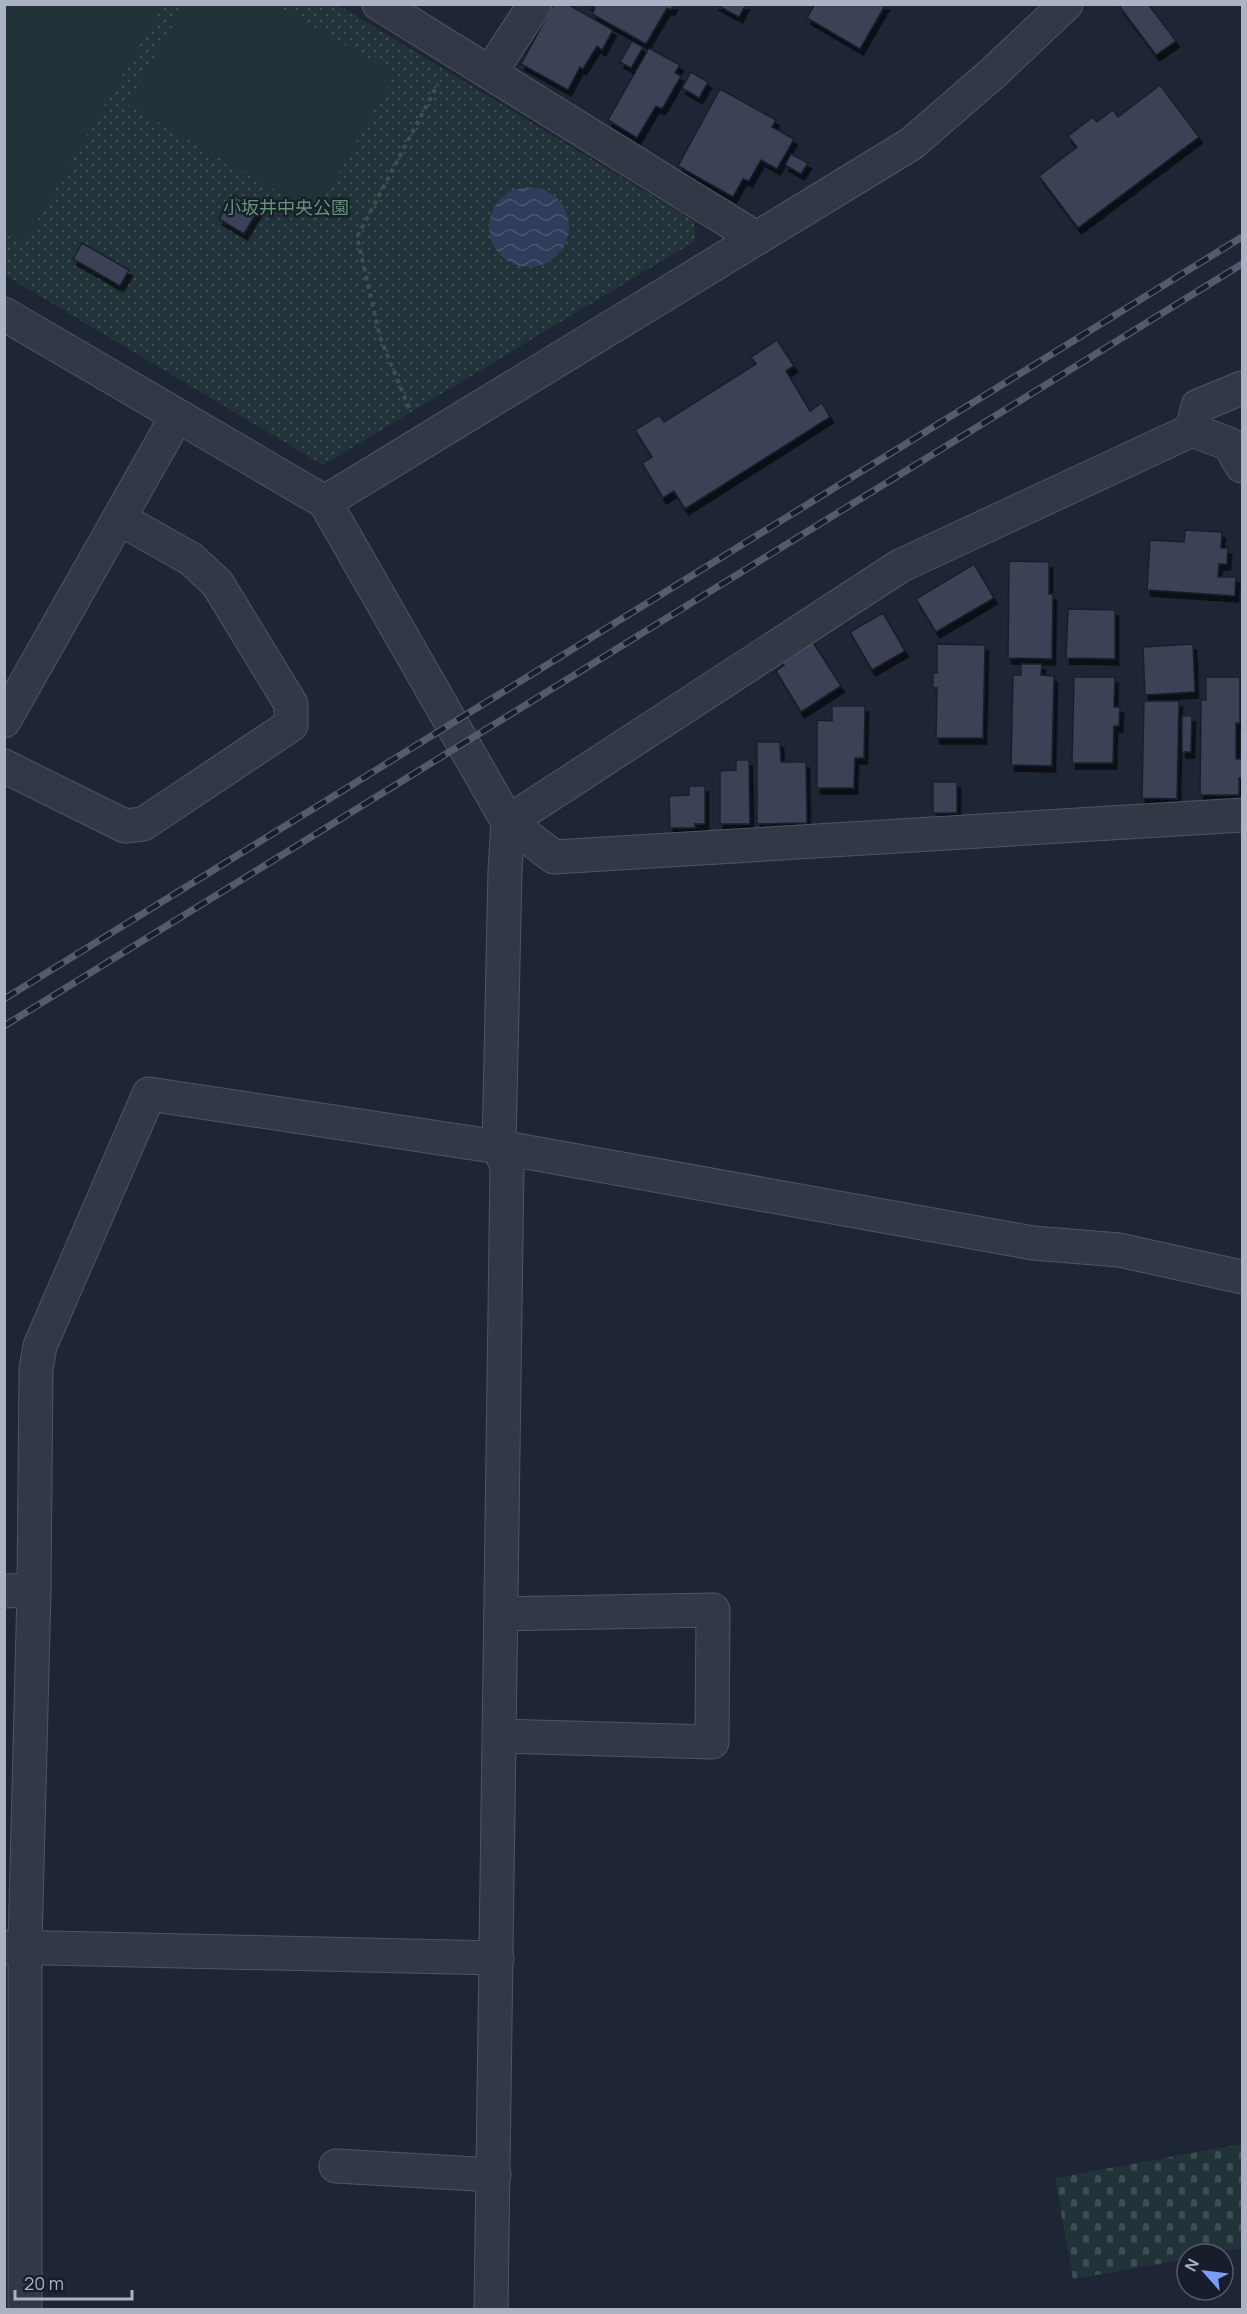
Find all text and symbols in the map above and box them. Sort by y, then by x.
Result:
park label: 小坂井中央公園 [223,195,349,219]
north arrow [1175,2242,1235,2302]
text: N [1179,2255,1204,2275]
scale bar [15,2263,132,2301]
text: 20 m [24,2271,64,2295]

